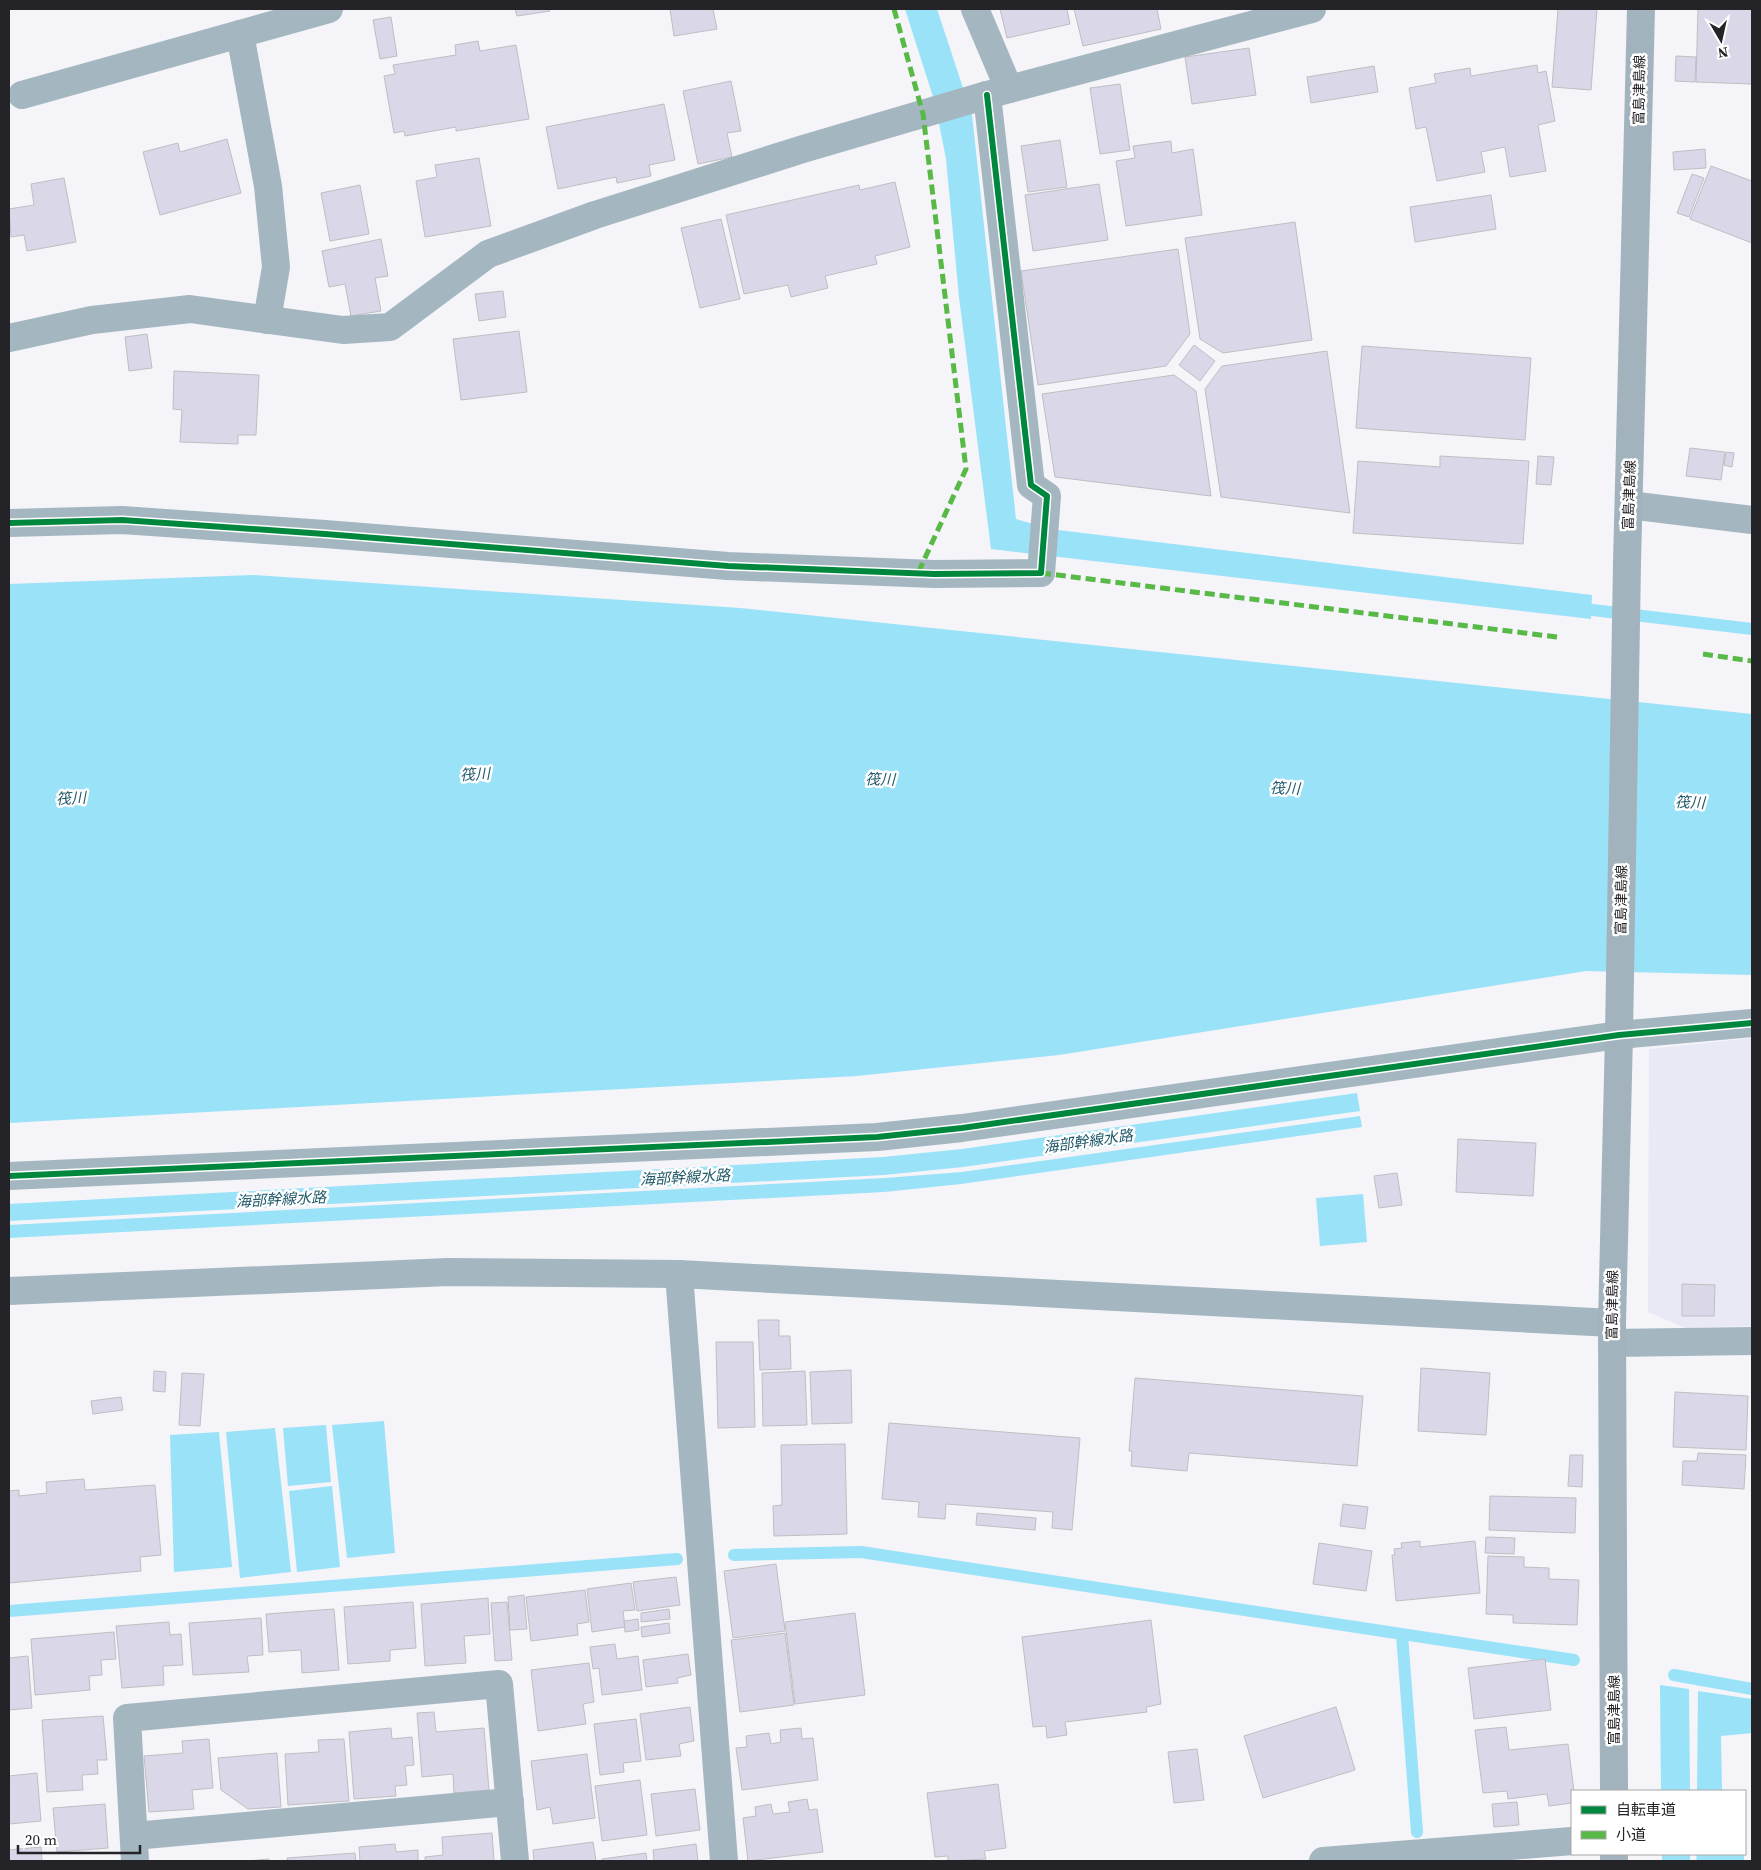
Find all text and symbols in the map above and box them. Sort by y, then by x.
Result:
north arrow [1696,15,1746,65]
text: N [1716,42,1730,64]
street label: 富島津島線 [1628,55,1650,125]
street label: 富島津島線 [1618,460,1640,530]
water label: 筏川 [459,763,493,785]
water label: 筏川 [865,768,897,790]
water label: 筏川 [1270,777,1302,799]
water label: 筏川 [55,787,89,809]
water label: 筏川 [1675,791,1707,813]
street label: 富島津島線 [1610,865,1632,935]
water label: 海部幹線水路 [1042,1124,1136,1158]
water label: 海部幹線水路 [640,1164,732,1190]
water label: 海部幹線水路 [236,1186,328,1212]
street label: 富島津島線 [1601,1270,1623,1340]
street label: 富島津島線 [1604,1675,1624,1745]
legend [1571,1790,1746,1855]
text: 自転車道 [1616,1799,1676,1820]
scale bar [18,1822,140,1854]
text: 小道 [1616,1824,1646,1845]
text: 20 m [25,1829,57,1850]

